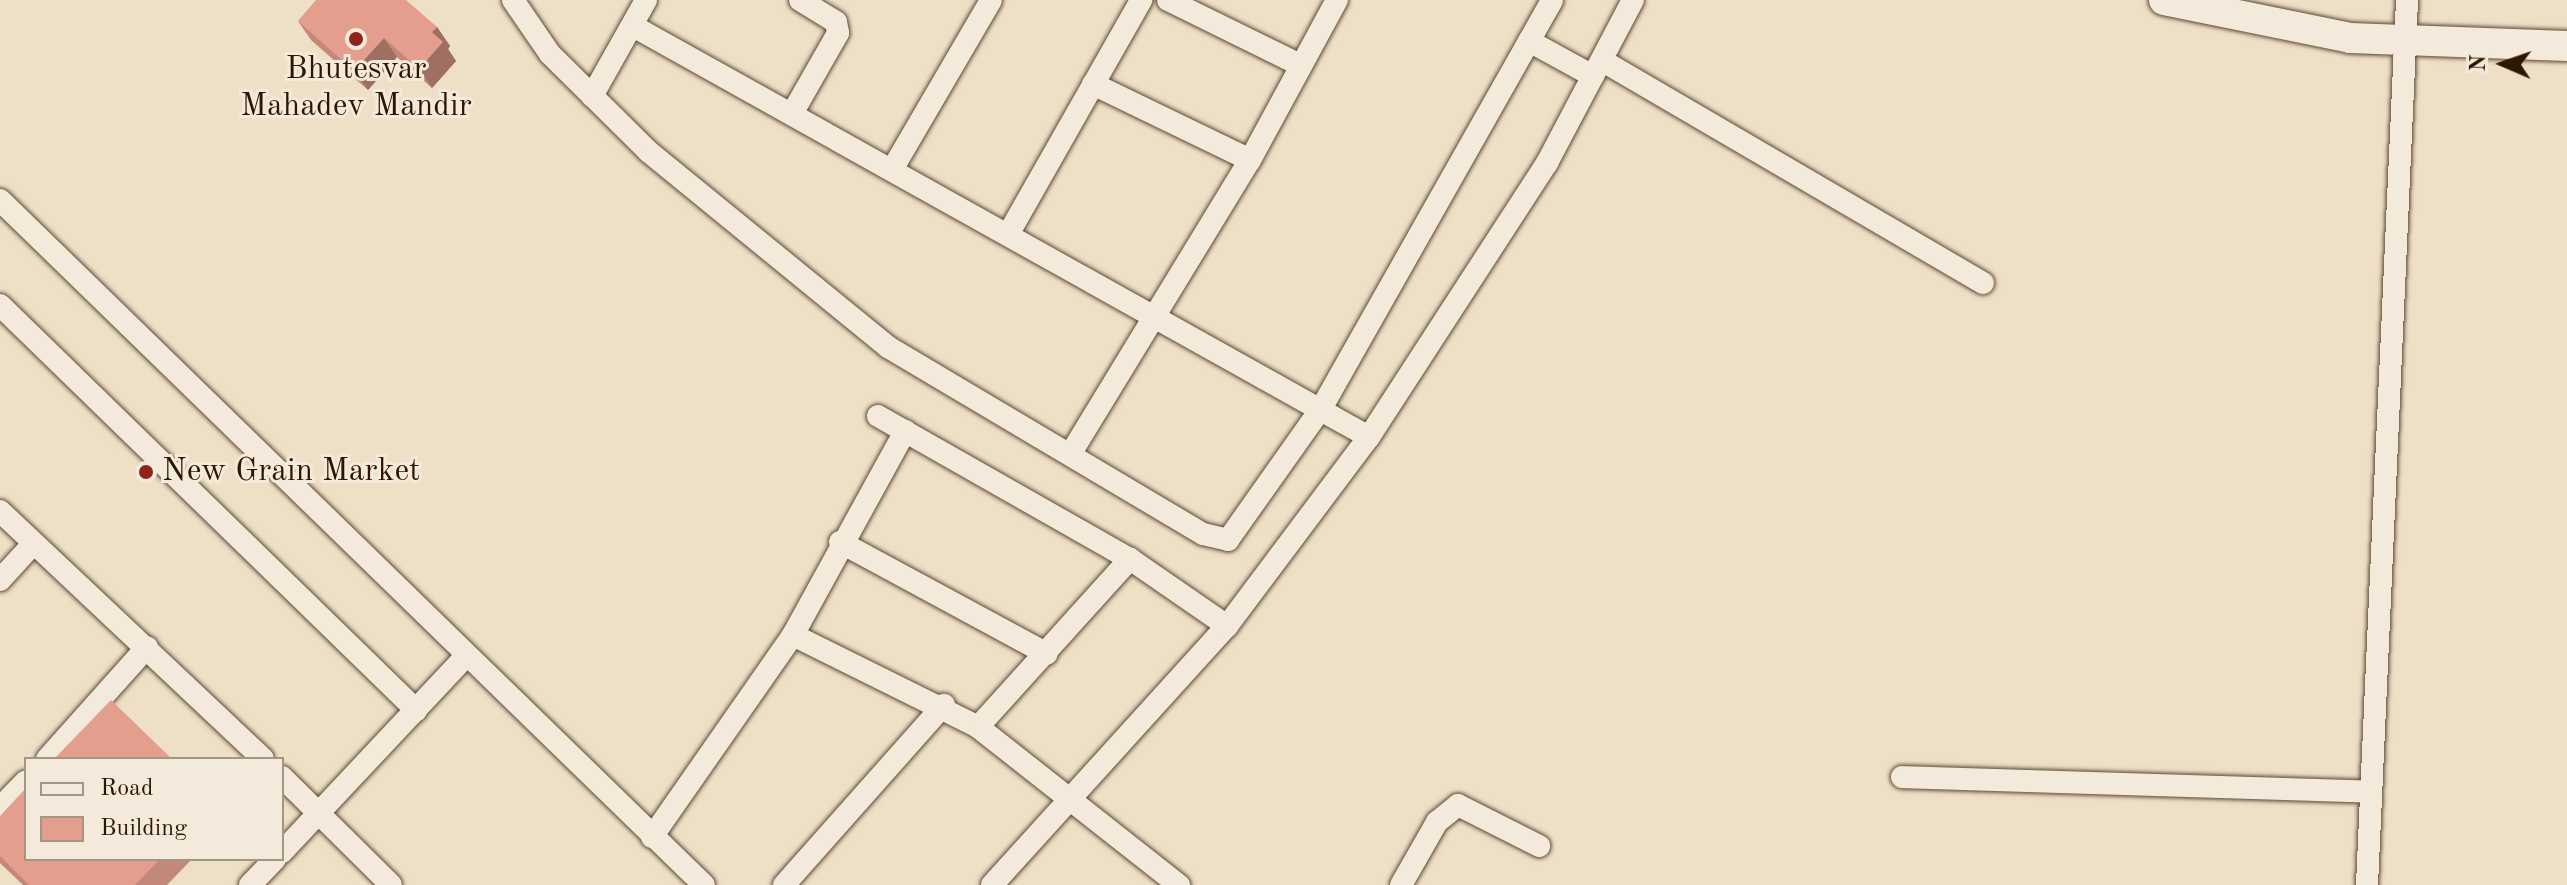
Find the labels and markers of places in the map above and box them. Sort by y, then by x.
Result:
marker: Bhutesvar Mahadev Mandir [347,30,365,48]
place label: Bhutesvar Mahadev Mandir [240,52,472,127]
place label: New Grain Market [162,453,420,491]
marker: New Grain Market [137,463,155,481]

